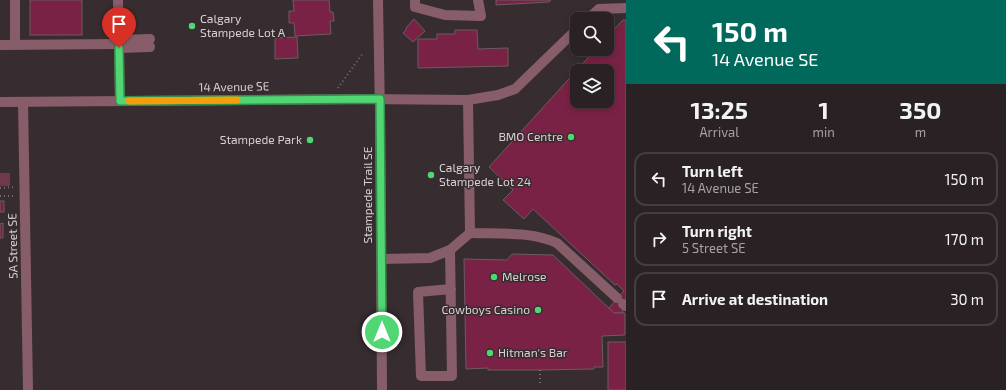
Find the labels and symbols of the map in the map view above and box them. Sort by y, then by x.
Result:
pin [102,7.0,136,48]
place label: Calgary Stampede Lot A [200,11,286,39]
marker: Calgary Stampede Lot A [187,21,197,31]
street label: 14 Avenue SE [198,78,270,94]
place label: BMO Centre [498,129,563,143]
place label: Stampede Park [220,132,302,146]
marker: BMO Centre [566,132,576,142]
marker: Stampede Park [305,135,315,145]
street label: Stampede Trail SE [360,146,374,244]
place label: Calgary Stampede Lot 24 [439,160,531,188]
marker: Calgary Stampede Lot 24 [426,170,436,180]
street label: 5A Street SE [4,213,20,279]
place label: Melrose [502,269,547,283]
marker: Melrose [489,272,499,282]
place label: Cowboys Casino [441,302,530,316]
marker: Cowboys Casino [533,305,543,315]
position arrow [361,311,403,353]
place label: Hitman's Bar [498,345,568,359]
marker: Hitman's Bar [485,348,495,358]

